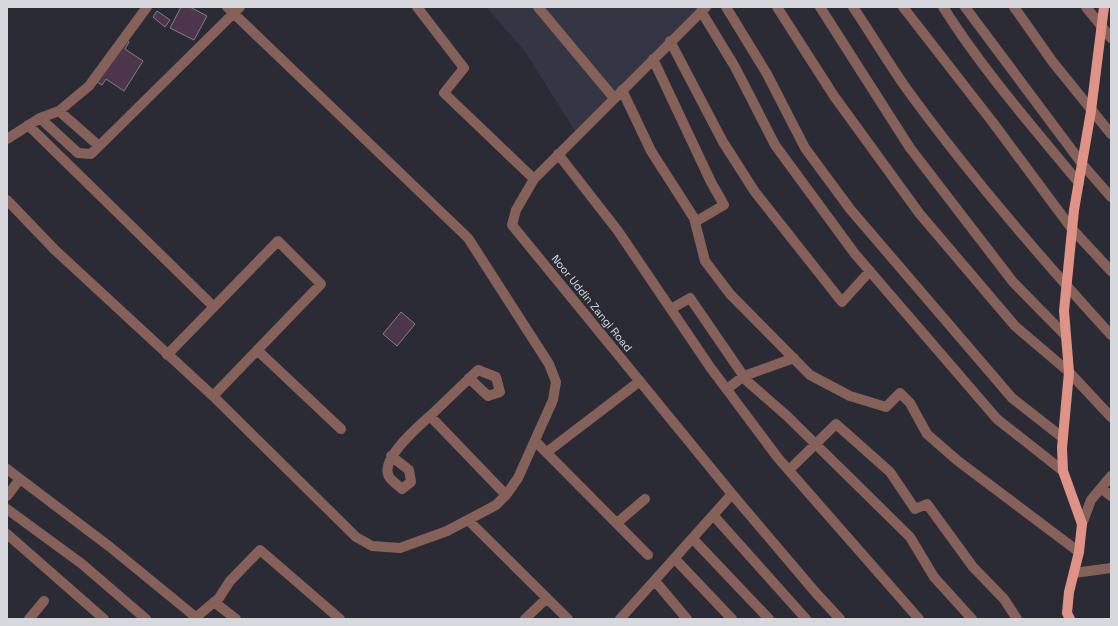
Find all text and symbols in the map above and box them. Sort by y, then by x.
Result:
street label: Noor Uddin Zangi Road [549,252,635,354]

